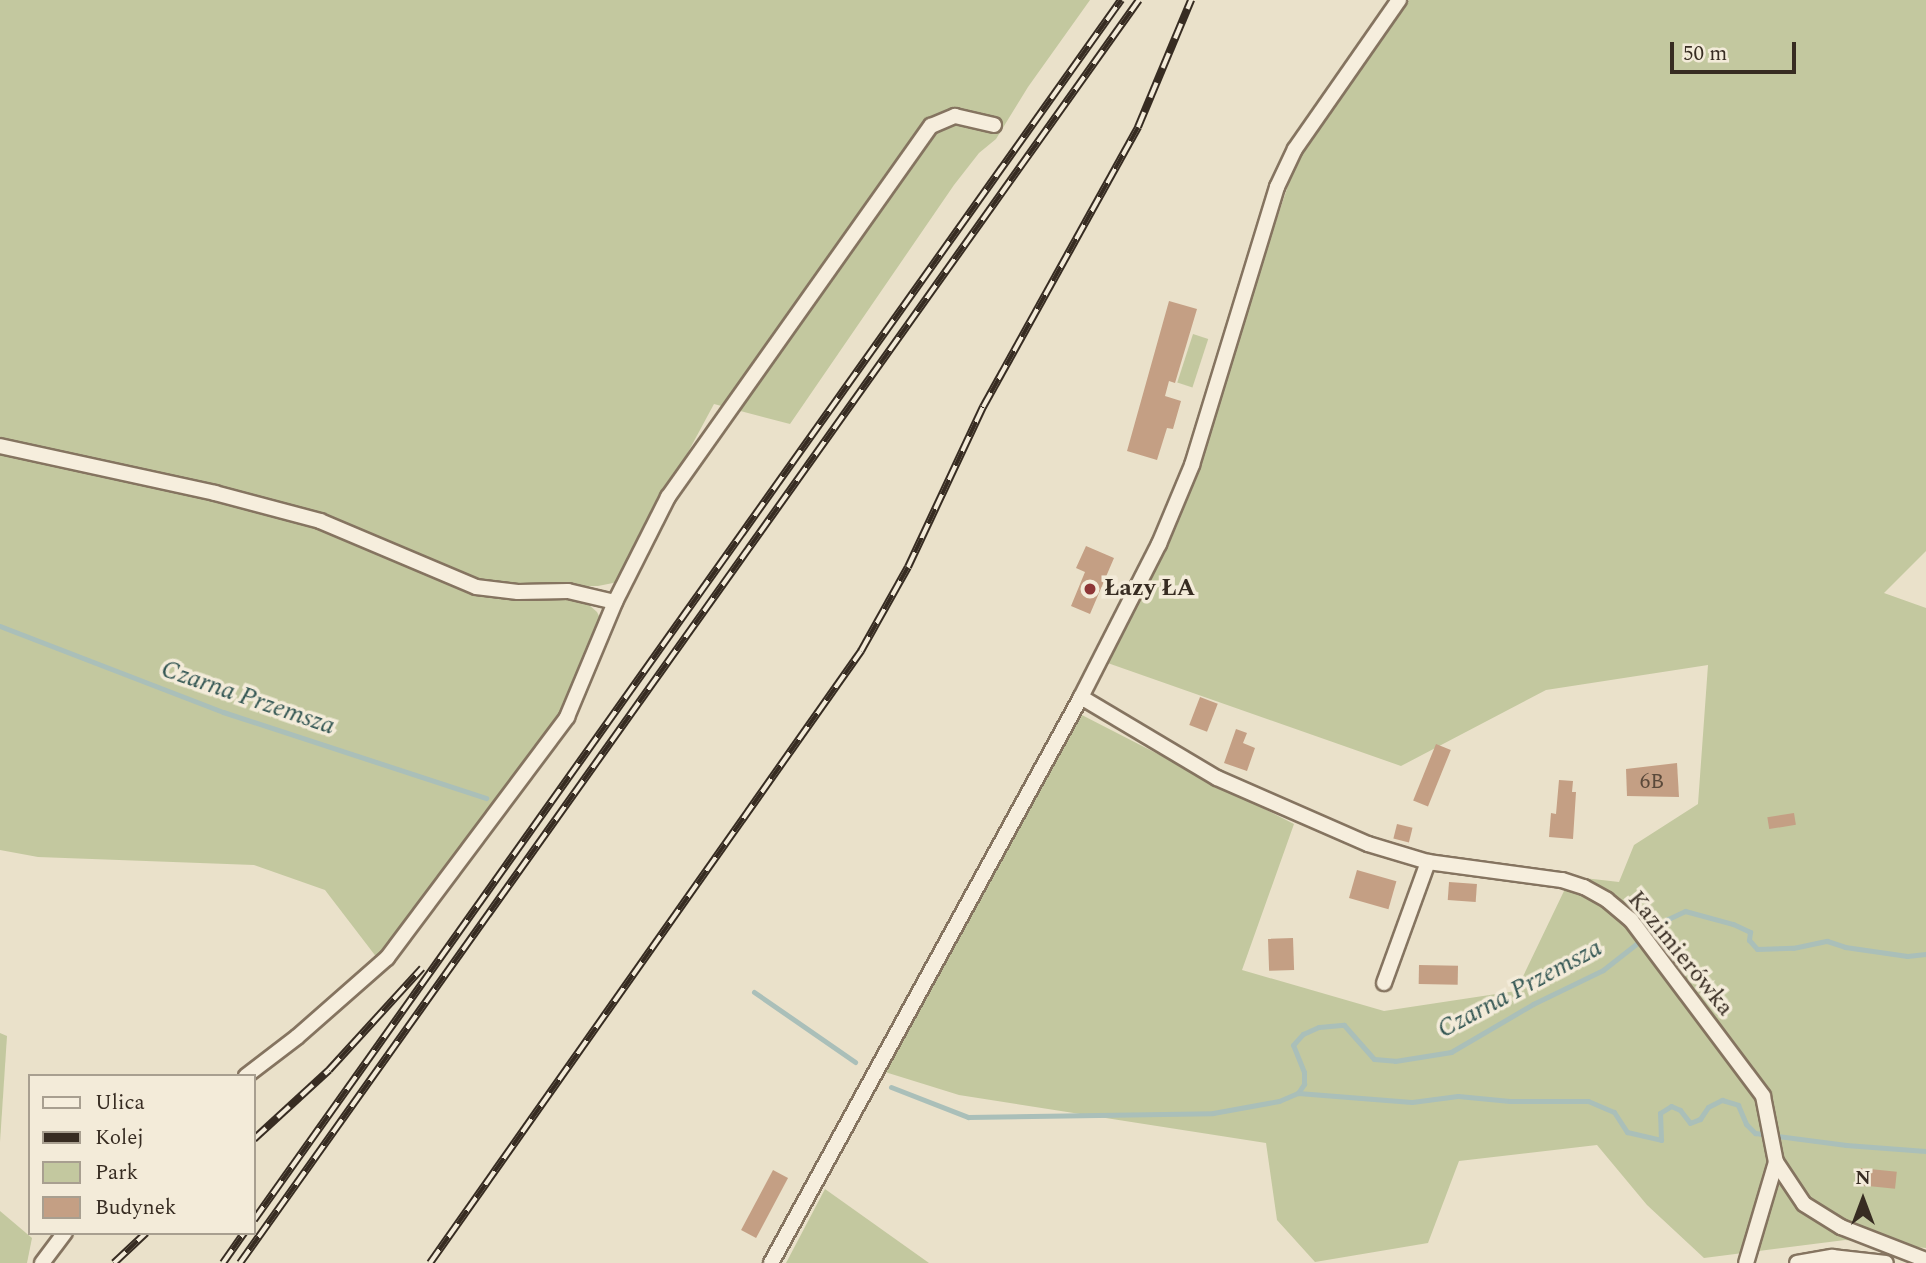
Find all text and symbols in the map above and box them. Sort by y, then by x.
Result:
scale bar [1674,28,1800,72]
text: 50 m [1683,38,1727,70]
place label: Łazy ŁA [1104,575,1195,603]
marker: Łazy ŁA [1082,581,1098,597]
water label: Czarna Przemsza [157,654,339,742]
house number: 6B [1640,769,1664,795]
street label: Kazimierówka [1621,886,1739,1022]
water label: Czarna Przemsza [1432,933,1608,1045]
legend [28,1074,256,1235]
text: Ulica [95,1087,145,1119]
text: Kolej [95,1122,144,1154]
text: Park [95,1157,138,1189]
text: N [1855,1164,1871,1193]
north arrow [1828,1165,1898,1235]
text: Budynek [95,1192,177,1224]

